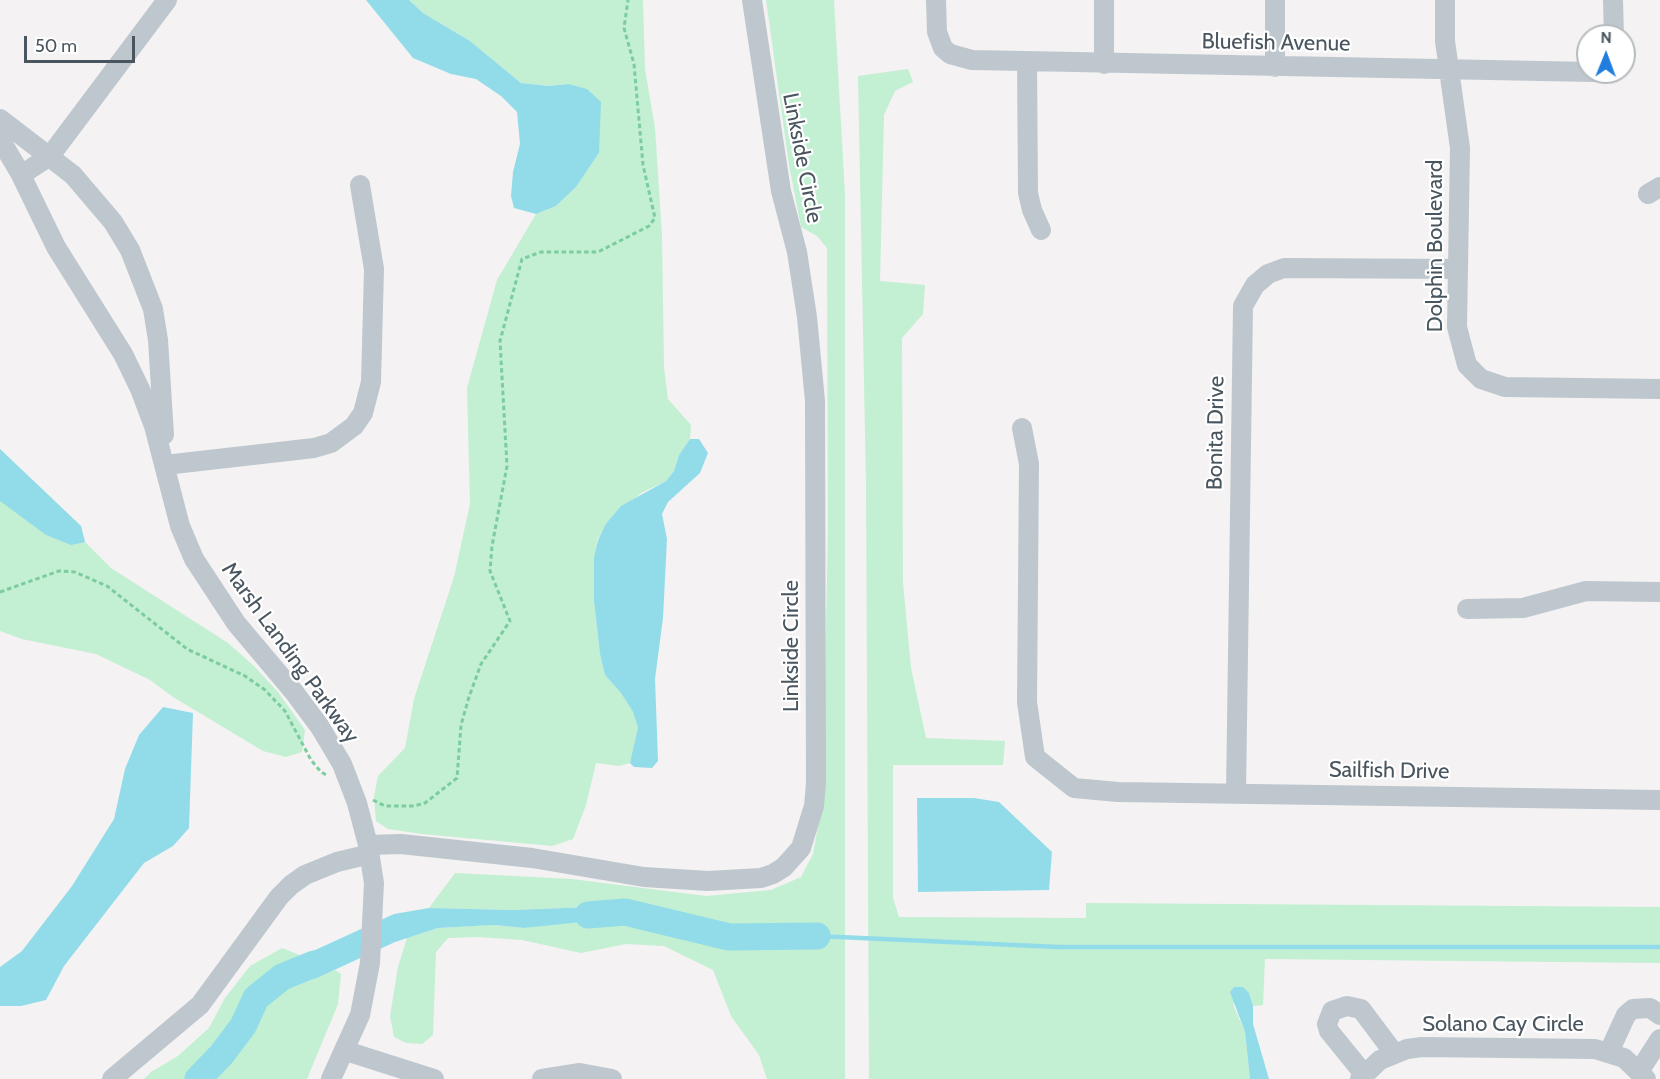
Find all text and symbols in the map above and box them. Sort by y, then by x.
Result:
scale bar [27,24,138,62]
north arrow [1576,24,1636,84]
text: N [1600,28,1612,47]
street label: Bluefish Avenue [1201,29,1351,57]
text: 50 m [35,35,77,57]
street label: Linkside Circle [776,91,828,225]
street label: Dolphin Boulevard [1423,160,1449,332]
street label: Bonita Drive [1202,376,1230,490]
street label: Marsh Landing Parkway [216,557,364,749]
street label: Linkside Circle [779,580,805,712]
street label: Sailfish Drive [1329,757,1449,785]
street label: Solano Cay Circle [1422,1012,1584,1038]

